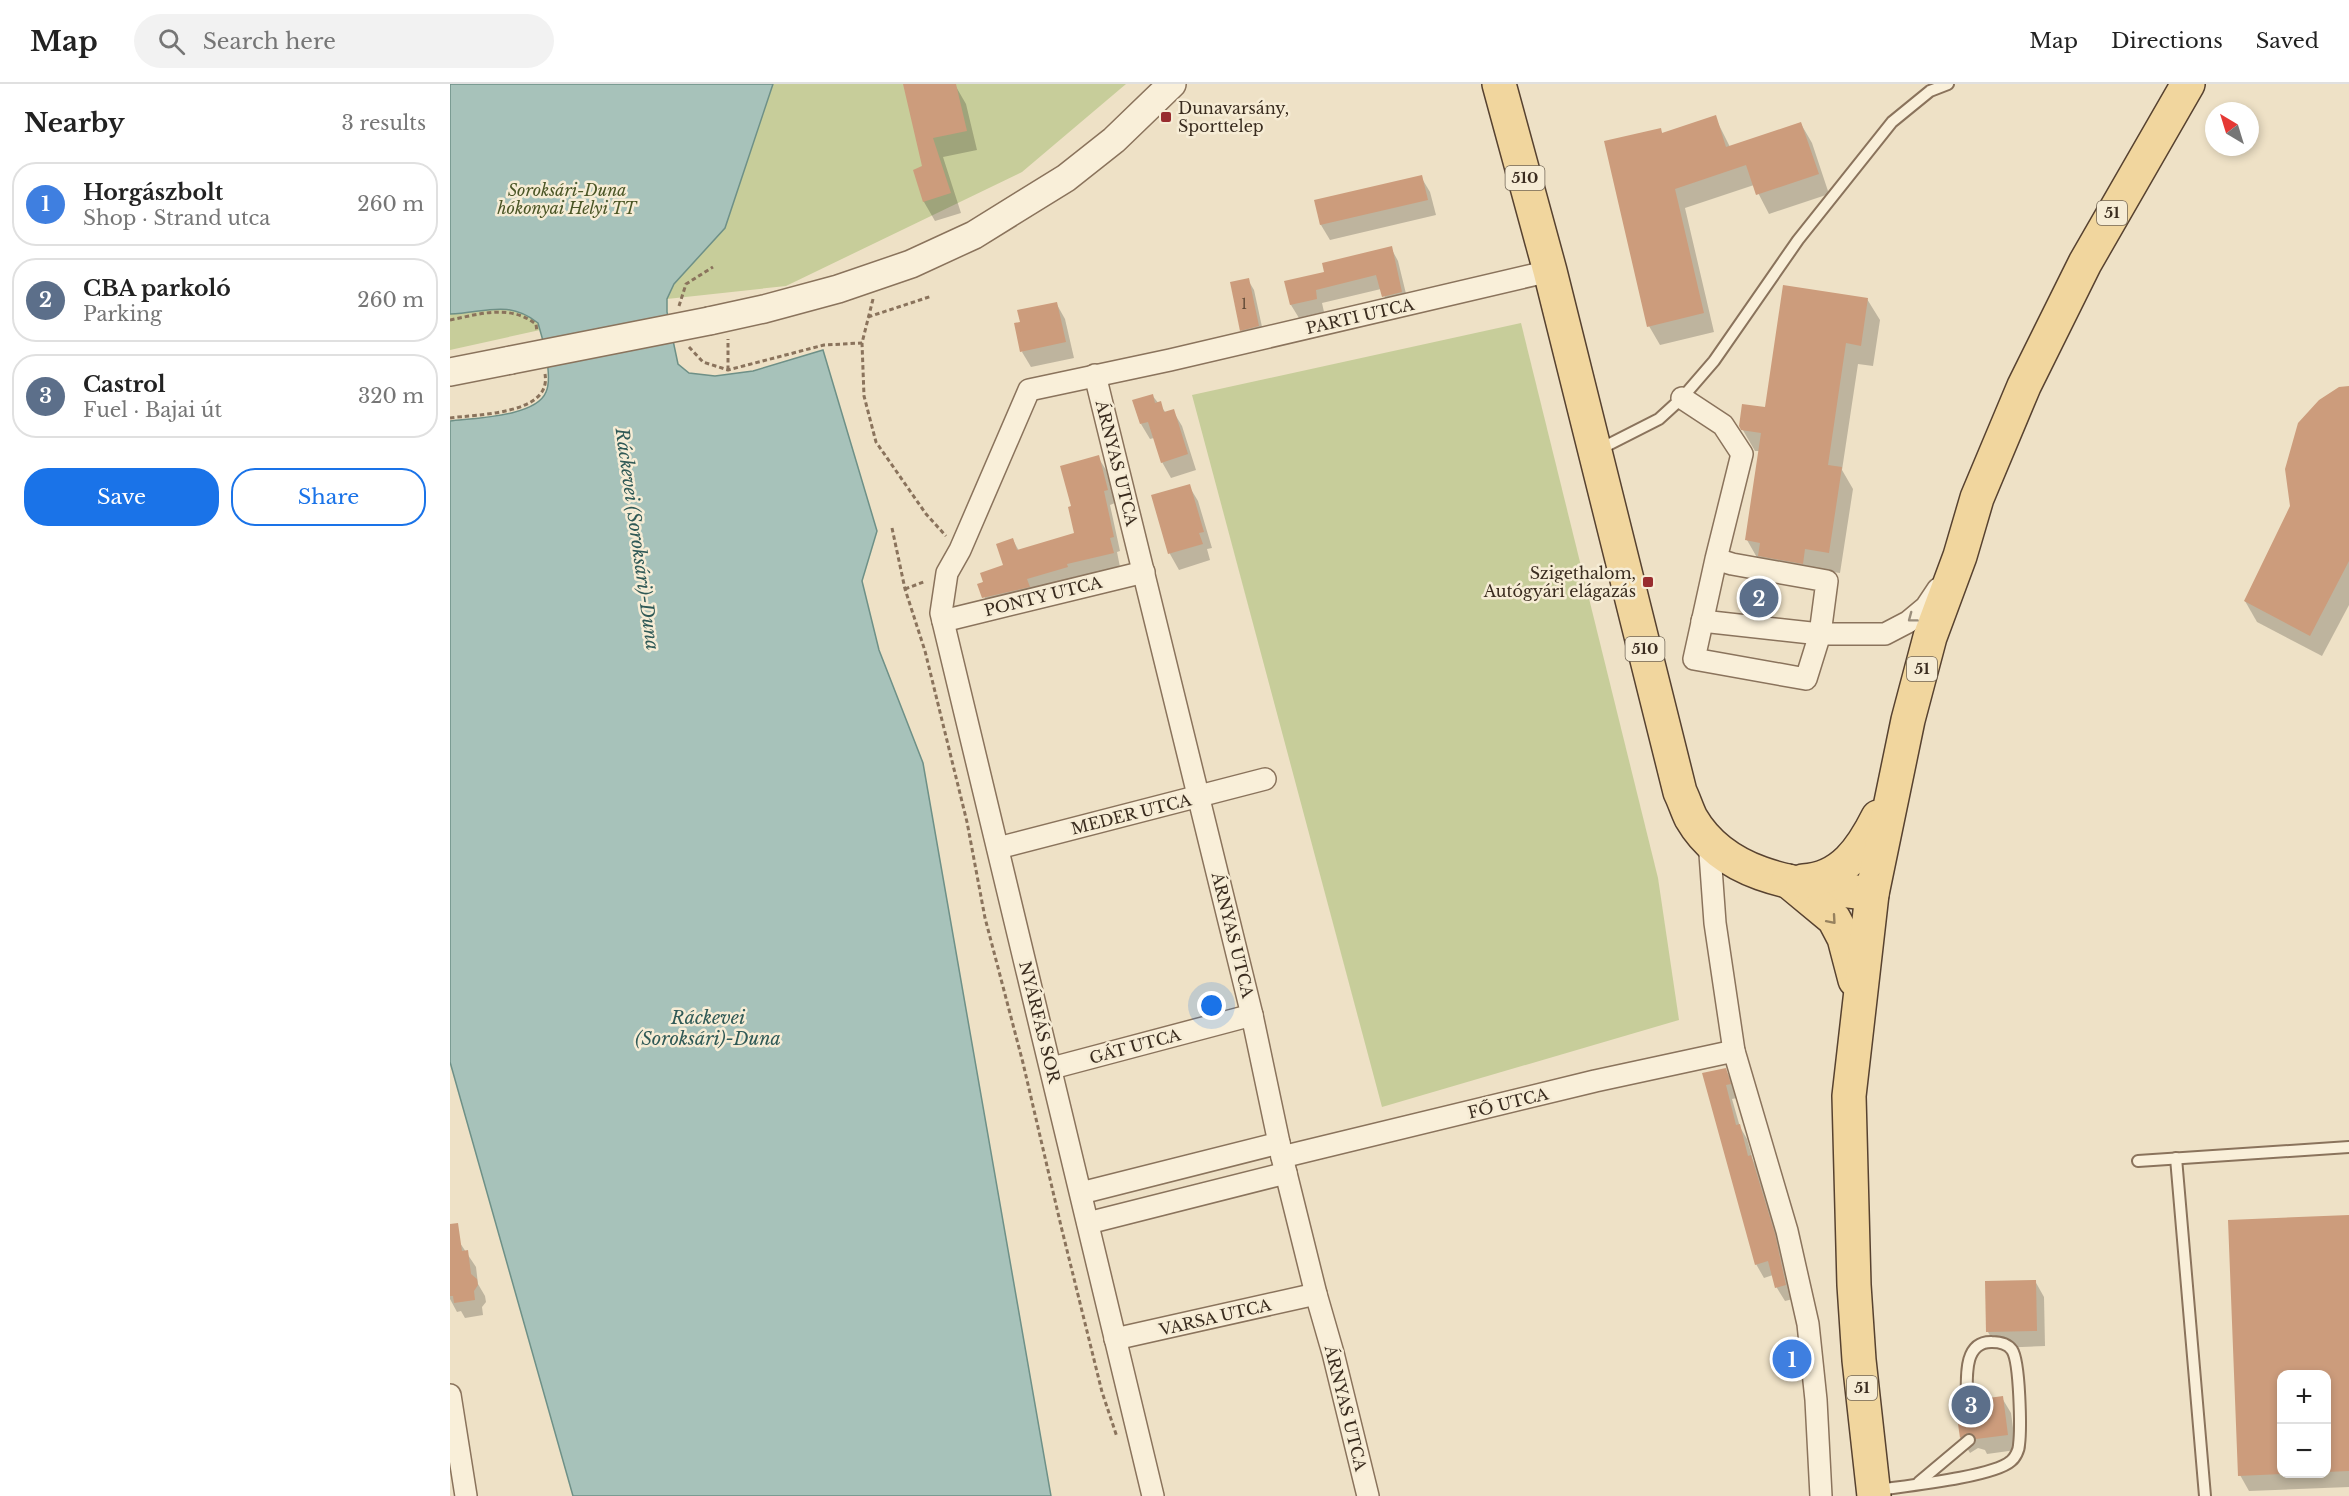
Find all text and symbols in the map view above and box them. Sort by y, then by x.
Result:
search box [134,14,554,68]
text: Map [30,24,98,59]
icon: search [155,25,188,58]
text: Search here [203,28,336,55]
text: Map [2029,28,2078,54]
text: Directions [2111,28,2223,54]
text: Saved [2256,28,2319,54]
place label: Dunavarsány, Sporttelep [1178,98,1289,136]
north arrow [2205,102,2259,156]
text: Nearby [24,107,125,139]
marker: Dunavarsány, Sporttelep [1159,110,1173,124]
text: 3 results [342,111,426,135]
road number: 510 [1506,166,1544,190]
text: Horgászbolt [83,179,223,206]
park label: Soroksári-Duna hókonyai Helyi TT [496,180,638,218]
text: 1 [41,192,50,216]
text: 260 m [357,192,424,216]
road number: 51 [2097,201,2127,225]
text: Shop · Strand utca [83,206,270,230]
text: CBA parkoló [83,275,231,302]
text: 2 [39,288,52,312]
text: 260 m [357,288,424,312]
street label: PARTI UTCA [1304,294,1417,338]
house number: 1 [1241,295,1247,313]
text: Parking [83,302,162,326]
text: Castrol [83,371,166,398]
text: 3 [39,384,52,408]
text: 320 m [358,384,424,408]
street label: ÁRNYAS UTCA [1091,397,1142,529]
text: Fuel · Bajai út [83,398,222,422]
water label: Ráckevei (Soroksári)-Duna [610,425,663,652]
button: Save [24,468,219,526]
button: Share [231,468,426,526]
place label: Szigethalom, Autógyári elágazás [1483,563,1636,601]
street label: PONTY UTCA [982,572,1105,620]
marker: Szigethalom, Autógyári elágazás [1641,575,1655,589]
pin: 2 [1740,576,1778,620]
one-way arrow [1908,611,1919,622]
road number: 510 [1626,637,1664,661]
road number: 51 [1907,657,1937,681]
street label: MEDER UTCA [1069,789,1194,839]
street label: ÁRNYAS UTCA [1207,869,1258,1001]
one-way arrow [1824,913,1835,924]
street label: NYÁRFÁS SOR [1015,959,1065,1086]
your location [1197,991,1226,1020]
water label: Ráckevei (Soroksári)-Duna [635,1007,781,1050]
street label: GÁT UTCA [1087,1024,1183,1068]
street label: FŐ UTCA [1466,1083,1551,1123]
street label: VARSA UTCA [1156,1294,1274,1340]
pin: 1 [1772,1336,1812,1382]
street label: ÁRNYAS UTCA [1320,1342,1371,1474]
map controls [2277,1370,2331,1478]
button: + [2277,1370,2331,1424]
road number: 51 [1847,1376,1877,1400]
pin: 3 [1952,1382,1990,1428]
button: − [2277,1424,2331,1478]

